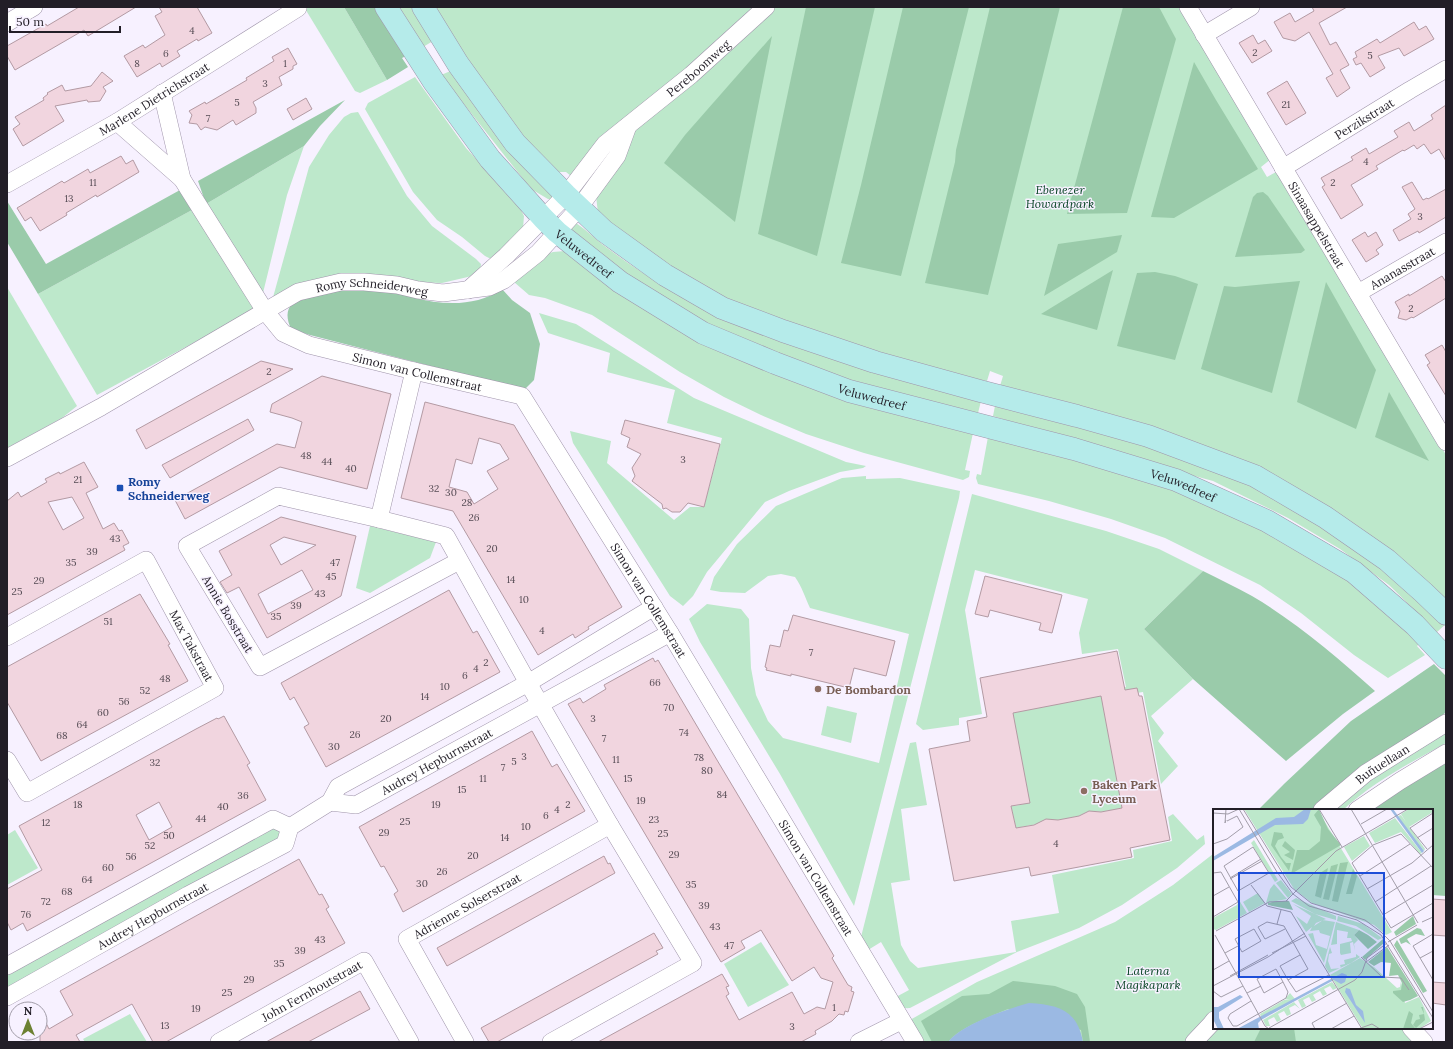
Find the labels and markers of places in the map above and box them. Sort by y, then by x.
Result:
place label: Romy Schneiderweg [128,474,210,503]
marker: Romy Schneiderweg [115,483,125,493]
place label: De Bombardon [826,682,911,697]
marker: De Bombardon [813,684,823,694]
place label: Baken Park Lyceum [1092,777,1157,806]
marker: Baken Park Lyceum [1079,786,1089,796]

